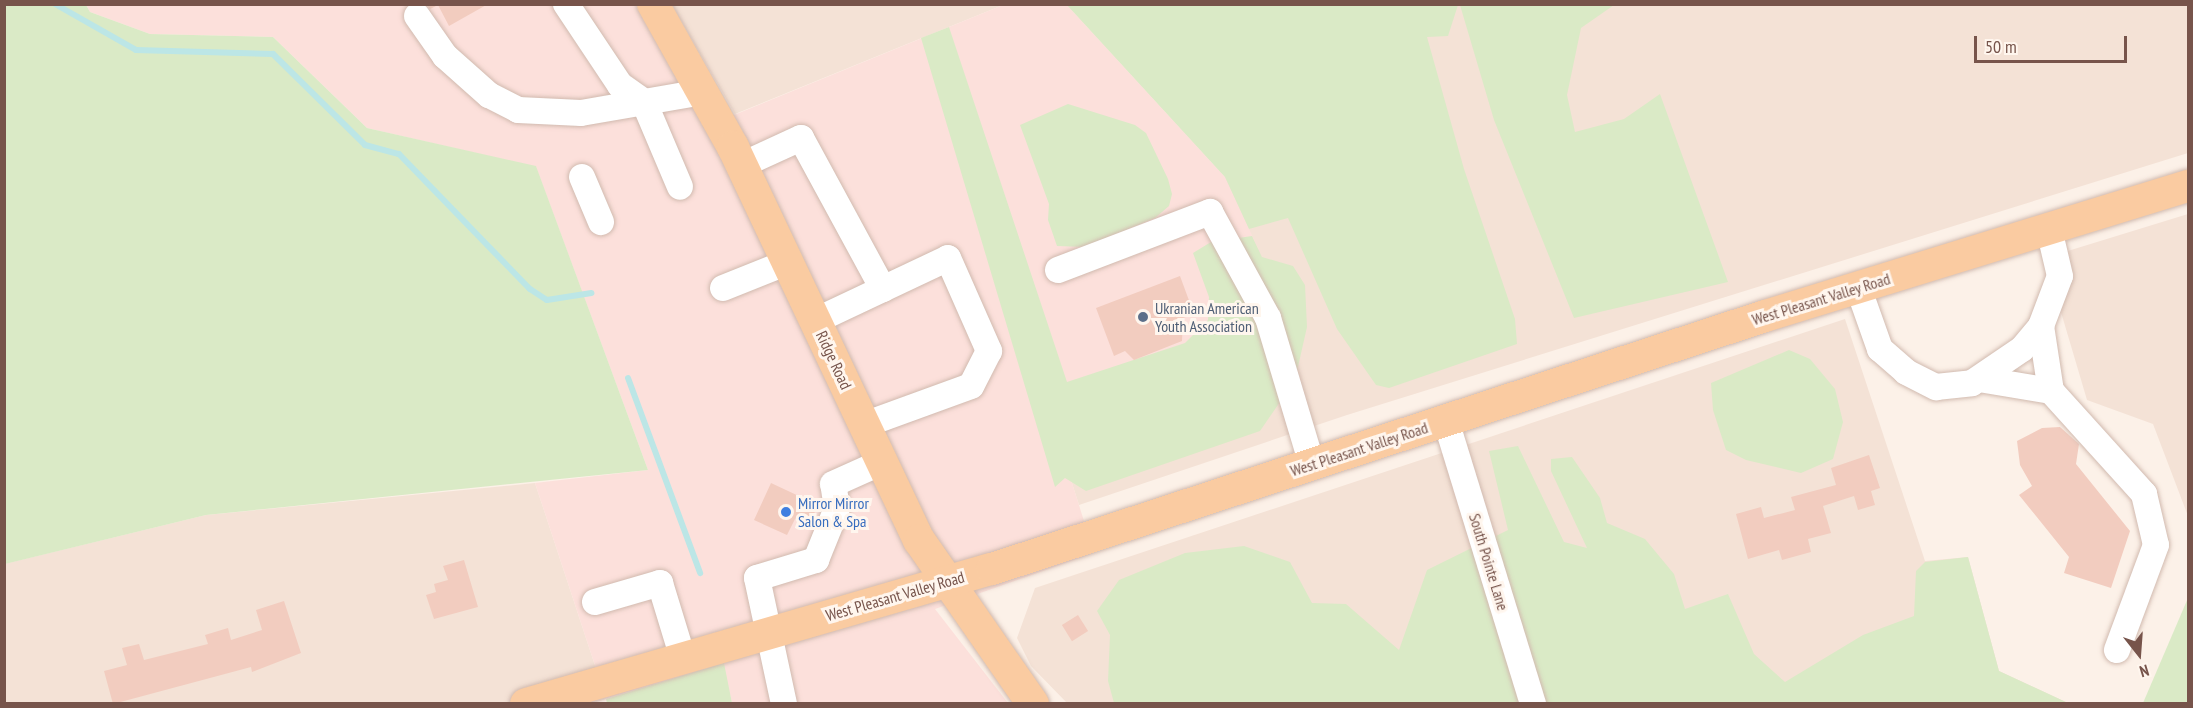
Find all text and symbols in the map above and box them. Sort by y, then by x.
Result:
scale bar [1977,24,2130,62]
text: 50 m [1985,35,2017,58]
street label: West Pleasant Valley Road [1749,269,1893,329]
place label: Ukranian American Youth Association [1155,298,1259,336]
marker: Ukranian American Youth Association [1136,310,1150,324]
street label: Ridge Road [812,328,856,392]
street label: West Pleasant Valley Road [1287,418,1431,480]
place label: Mirror Mirror Salon & Spa [798,493,869,531]
marker: Mirror Mirror Salon & Spa [779,505,793,519]
street label: South Pointe Lane [1465,511,1513,613]
street label: West Pleasant Valley Road [823,567,967,625]
north arrow [2109,624,2169,684]
text: N [2137,660,2151,682]

